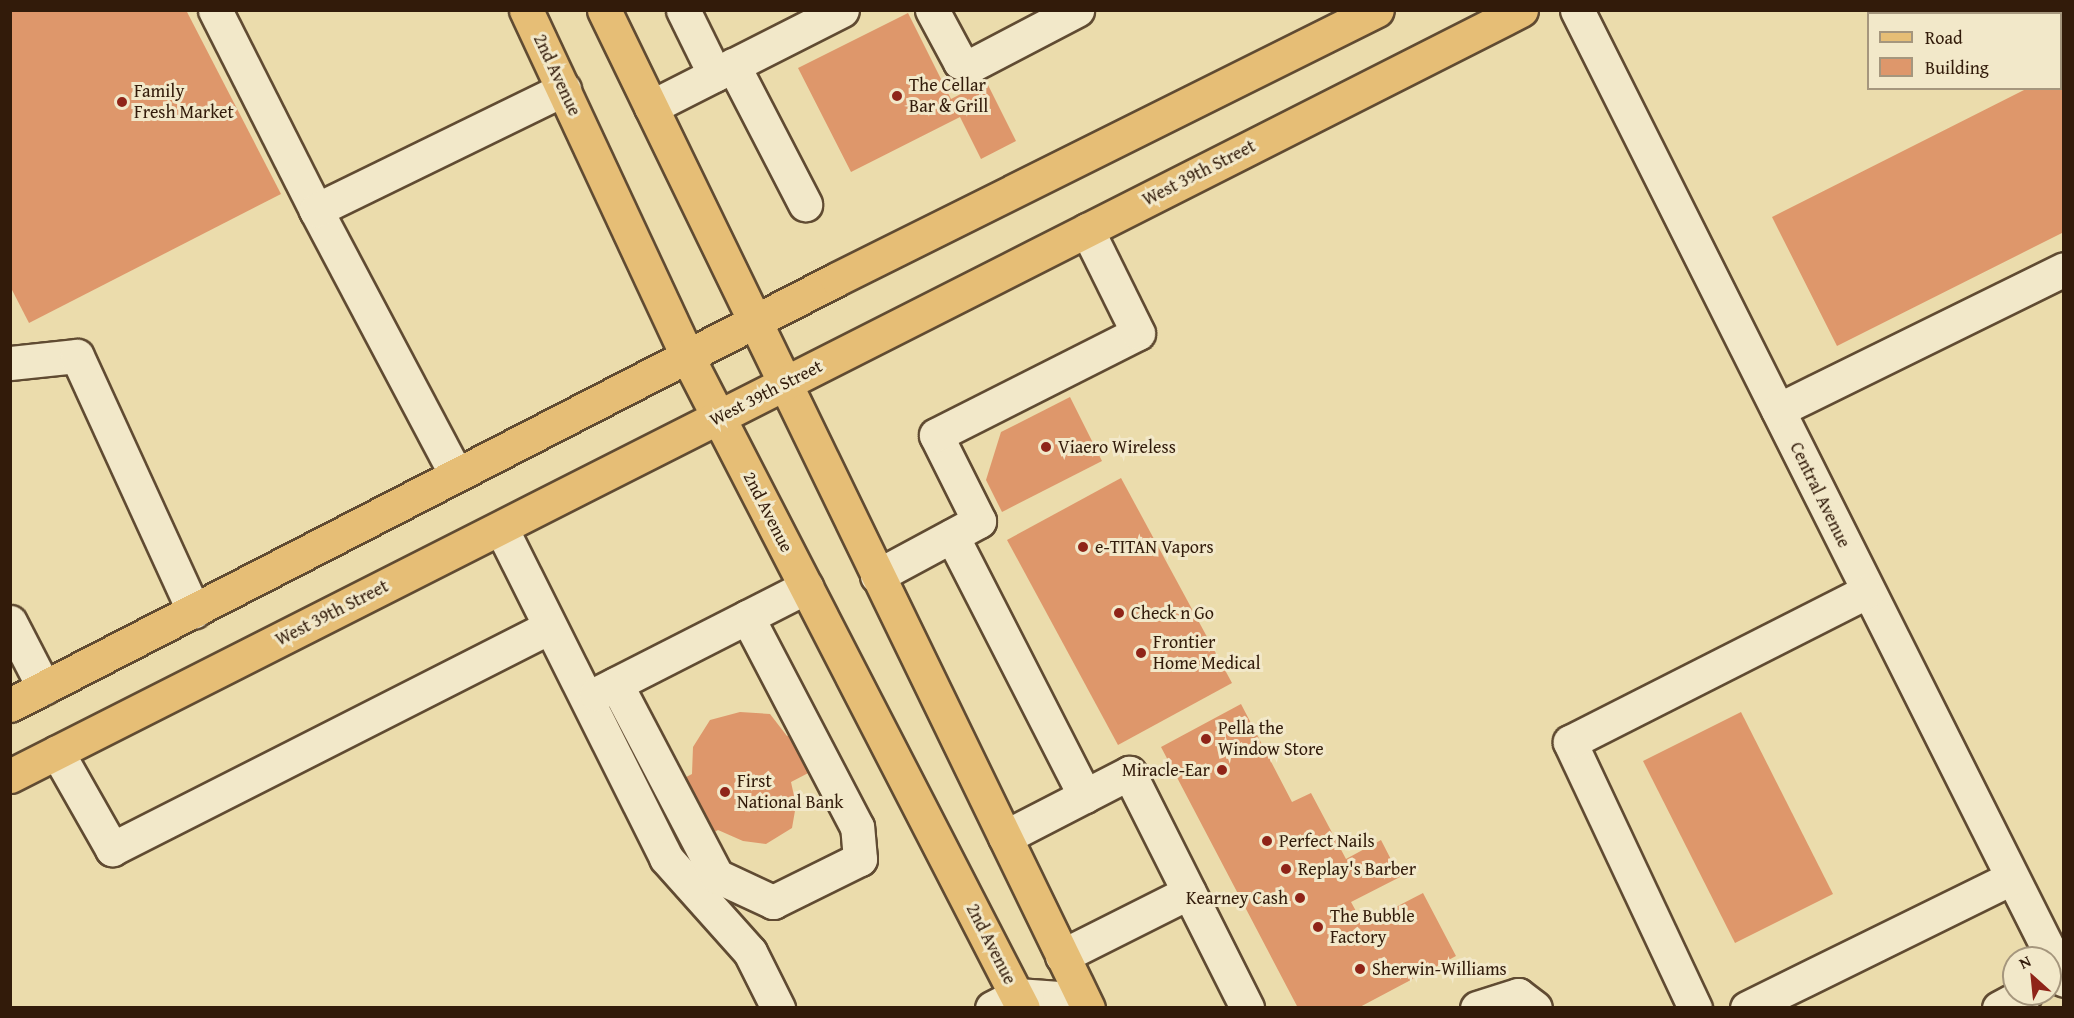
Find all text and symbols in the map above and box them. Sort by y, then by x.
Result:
legend [1867,12,2062,90]
text: Road [1925,24,1963,51]
street label: 2nd Avenue [529,31,585,119]
text: Building [1925,54,1989,81]
place label: The Cellar Bar & Grill [909,75,988,118]
place label: Family Fresh Market [134,81,234,124]
marker: The Cellar Bar & Grill [890,89,904,103]
marker: Family Fresh Market [115,95,129,109]
street label: West 39th Street [1139,135,1259,211]
street label: West 39th Street [706,355,826,431]
place label: Viaero Wireless [1058,436,1176,458]
street label: Central Avenue [1785,439,1855,551]
marker: Viaero Wireless [1039,440,1053,454]
street label: 2nd Avenue [738,468,798,556]
place label: e-TITAN Vapors [1095,536,1214,558]
marker: e-TITAN Vapors [1076,540,1090,554]
street label: West 39th Street [272,575,392,651]
place label: Check n Go [1131,602,1214,624]
marker: Check n Go [1112,606,1126,620]
place label: Frontier Home Medical [1153,632,1261,674]
marker: Frontier Home Medical [1134,646,1148,660]
place label: Pella the Window Store [1218,718,1324,760]
marker: Pella the Window Store [1199,732,1213,746]
place label: Miracle-Ear [1122,759,1210,781]
marker: Miracle-Ear [1215,763,1229,777]
place label: First National Bank [737,771,843,814]
marker: First National Bank [718,785,732,799]
place label: Perfect Nails [1279,830,1375,852]
marker: Perfect Nails [1260,834,1274,848]
place label: Replay's Barber [1298,858,1416,880]
marker: Replay's Barber [1279,862,1293,876]
place label: Kearney Cash [1186,887,1288,909]
marker: Kearney Cash [1293,891,1307,905]
street label: 2nd Avenue [961,900,1021,988]
place label: The Bubble Factory [1330,906,1415,948]
marker: The Bubble Factory [1311,920,1325,934]
north arrow [2002,946,2062,1006]
text: N [2015,949,2035,975]
place label: Sherwin-Williams [1372,958,1507,980]
marker: Sherwin-Williams [1353,962,1367,976]

